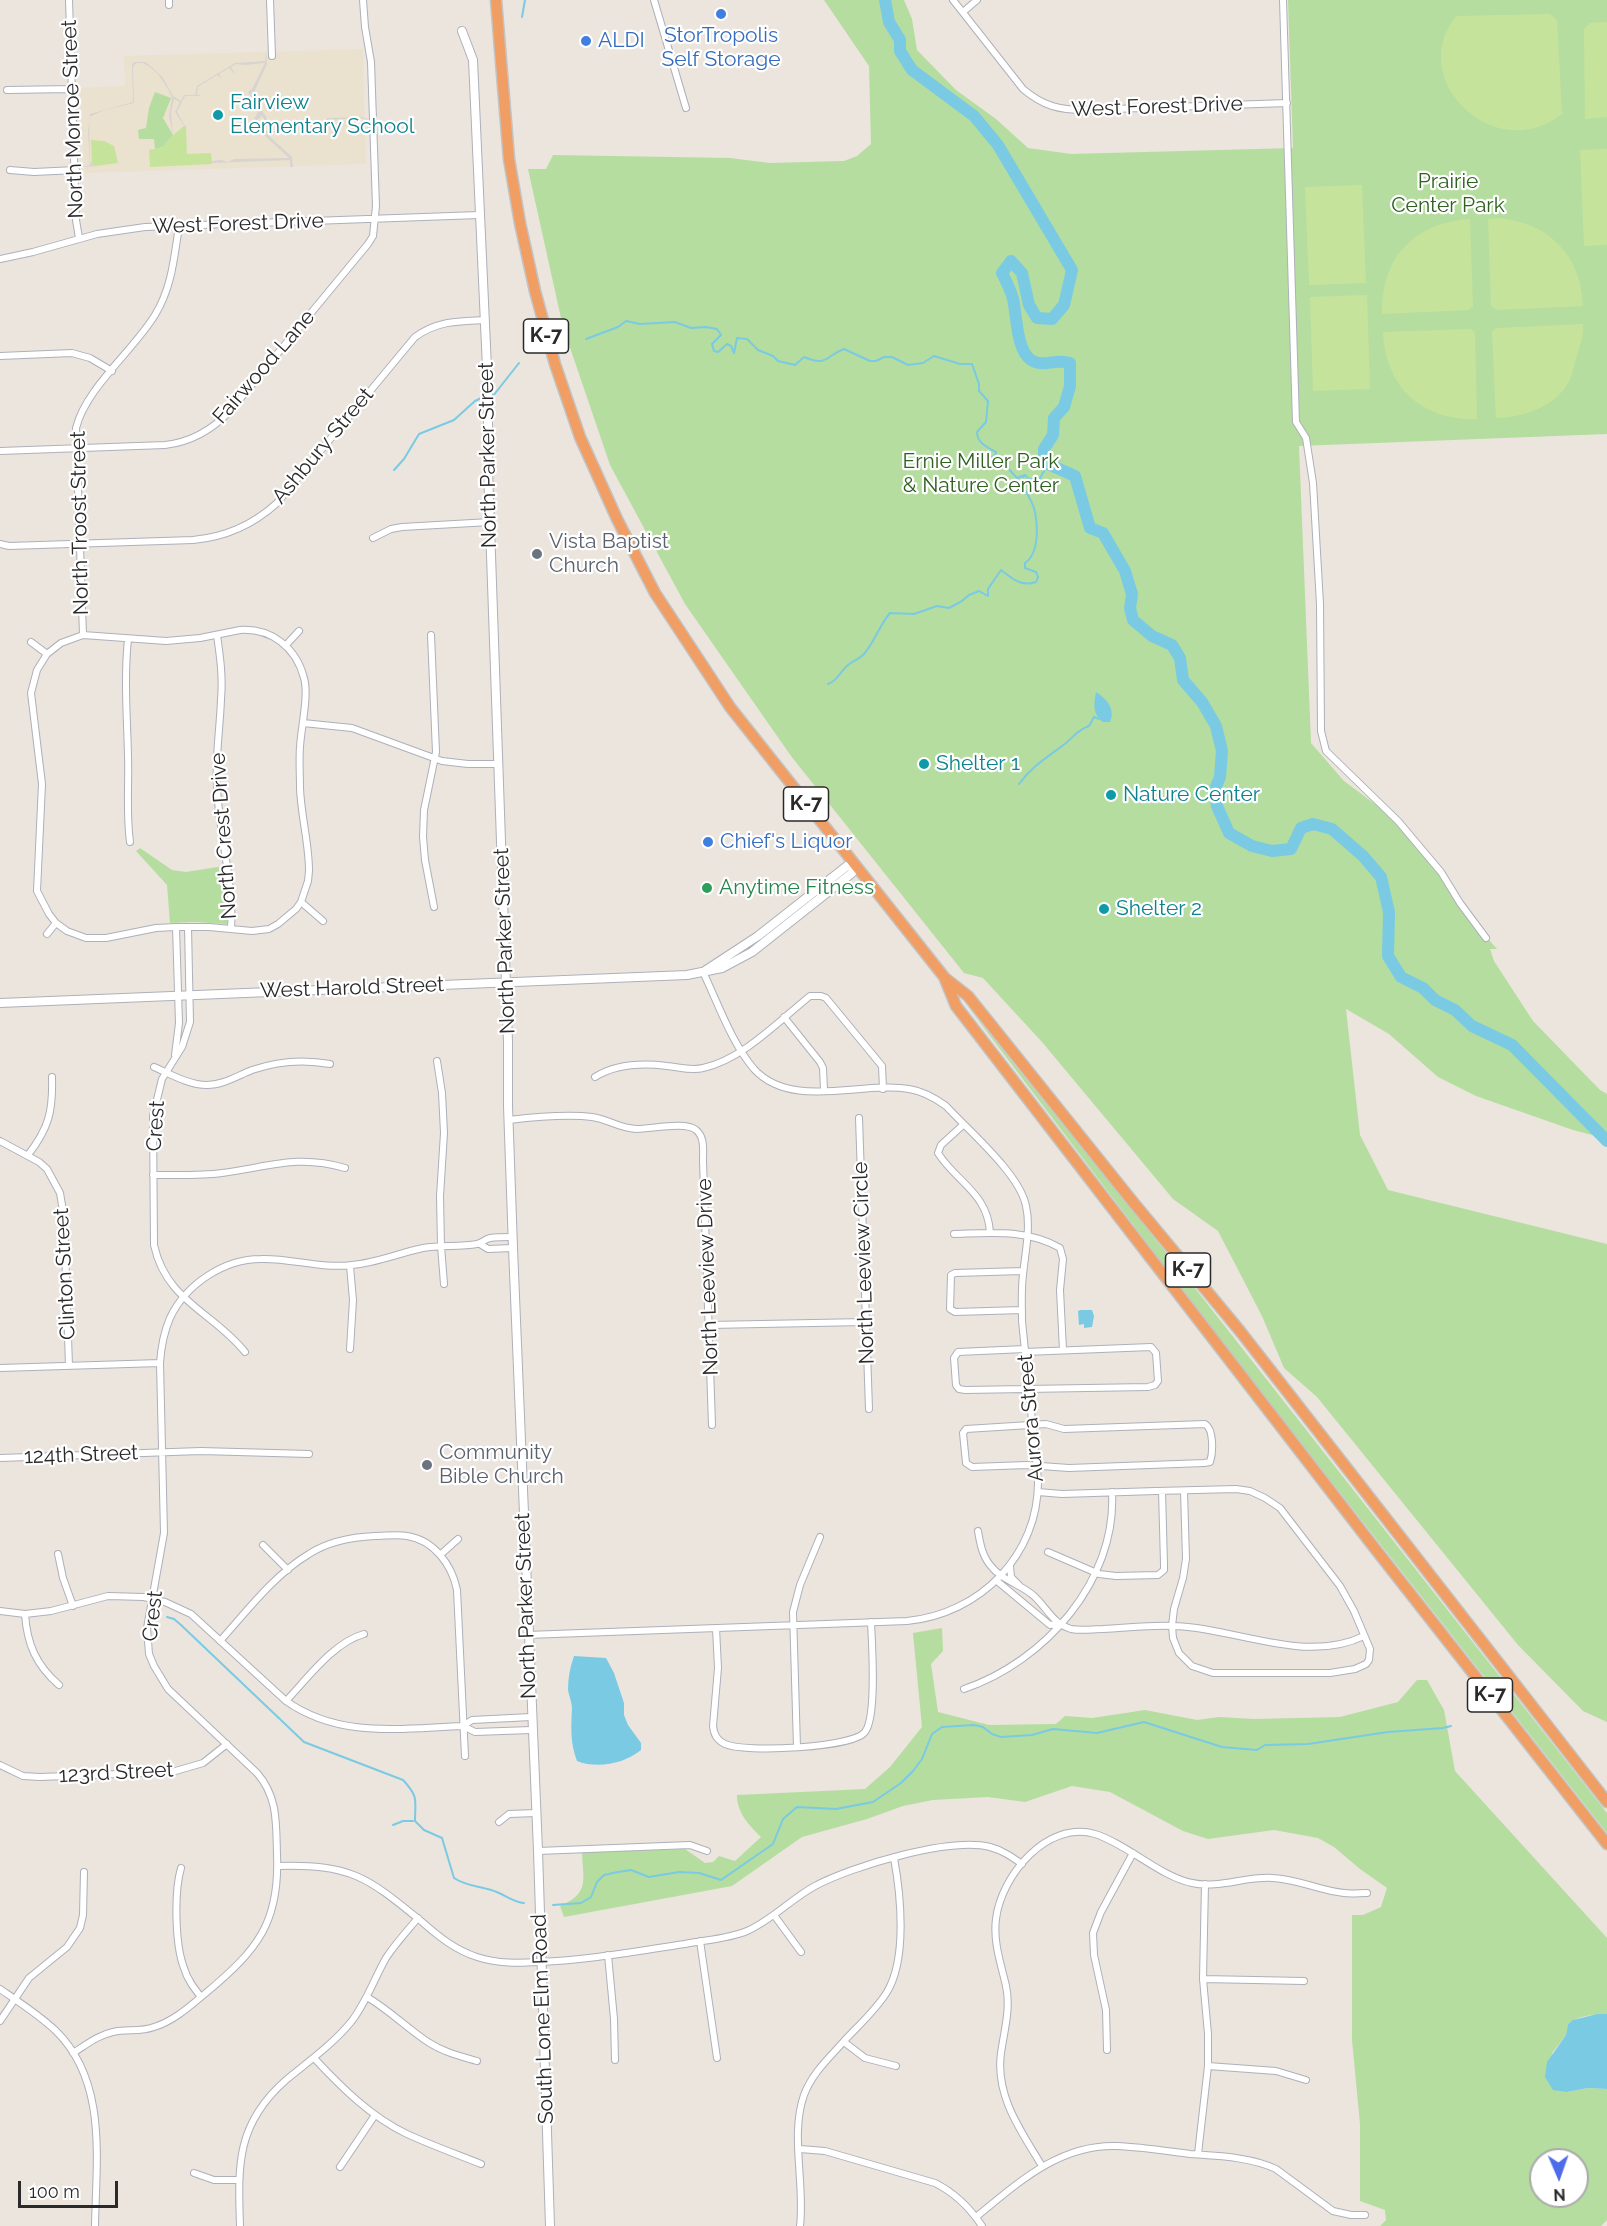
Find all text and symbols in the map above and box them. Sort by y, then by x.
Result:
marker: StorTropolis Self Storage [714,7,728,21]
street label: North Monroe Street [57,19,89,219]
place label: StorTropolis Self Storage [661,23,781,73]
place label: ALDI [598,28,645,54]
marker: ALDI [579,34,593,48]
place label: Fairview Elementary School [230,90,414,140]
street label: West Forest Drive [1071,91,1243,123]
marker: Fairview Elementary School [211,108,225,122]
park label: Prairie Center Park [1391,169,1505,219]
street label: West Forest Drive [152,208,324,240]
street label: Fairwood Lane [208,305,320,429]
road number: K-7 [524,319,568,353]
street label: North Parker Street [474,362,502,548]
street label: Ashbury Street [267,383,379,509]
street label: North Troost Street [66,431,94,615]
park label: Ernie Miller Park & Nature Center [903,449,1059,499]
place label: Vista Baptist Church [549,529,669,579]
marker: Vista Baptist Church [530,547,544,561]
place label: Shelter 1 [936,751,1020,777]
street label: North Crest Drive [206,752,242,920]
marker: Shelter 1 [917,757,931,771]
place label: Nature Center [1123,782,1260,808]
road number: K-7 [784,787,828,821]
marker: Nature Center [1104,788,1118,802]
place label: Chief's Liquor [720,829,853,855]
marker: Chief's Liquor [701,835,715,849]
street label: North Parker Street [489,848,521,1034]
place label: Anytime Fitness [719,875,874,901]
marker: Anytime Fitness [700,881,714,895]
place label: Shelter 2 [1116,896,1202,922]
marker: Shelter 2 [1097,902,1111,916]
street label: West Harold Street [260,972,444,1004]
street label: Crest [142,1100,170,1152]
street label: North Leeview Circle [848,1161,880,1365]
street label: North Leeview Drive [692,1178,724,1376]
street label: Clinton Street [49,1207,81,1341]
road number: K-7 [1166,1253,1210,1287]
street label: Aurora Street [1013,1353,1049,1483]
street label: 124th Street [23,1440,139,1470]
place label: Community Bible Church [439,1440,564,1490]
marker: Community Bible Church [420,1458,434,1472]
street label: North Parker Street [510,1513,542,1699]
street label: Crest [138,1589,168,1643]
road number: K-7 [1468,1678,1512,1712]
street label: 123rd Street [58,1757,174,1789]
street label: South Lone Elm Road [527,1913,559,2125]
north arrow [1529,2148,1589,2208]
scale bar [21,2169,122,2207]
text: 100 m [29,2181,80,2202]
text: N [1553,2185,1566,2204]

